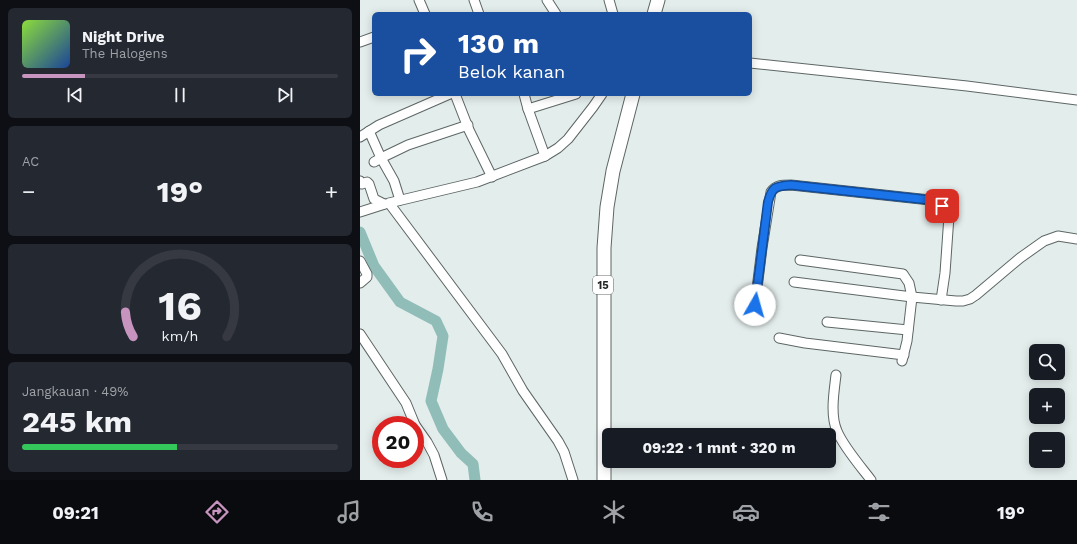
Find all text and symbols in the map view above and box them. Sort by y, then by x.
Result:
text: 130 m [458,27,539,60]
text: Night Drive [82,28,165,46]
icon: right [392,28,444,80]
text: The Halogens [82,46,168,61]
text: Belok kanan [458,61,565,82]
icon: previous [64,84,86,106]
icon: pause [169,84,191,106]
icon: next [274,84,296,106]
text: AC [22,154,39,169]
text: 19° [157,174,203,209]
text: − [22,179,35,204]
text: + [325,179,338,204]
pin [925,189,959,223]
icon: arrive [931,195,953,217]
road number: 15 [593,276,613,294]
text: 16 [158,281,202,330]
position arrow [734,284,776,326]
text: km/h [162,328,198,344]
map controls [1029,344,1065,468]
button: search [1029,344,1065,380]
text: Jangkauan · 49% [22,384,128,399]
button: + [1029,388,1065,424]
text: 245 km [22,404,132,439]
speed limit sign: 20 [372,416,424,468]
button: − [1029,432,1065,468]
text: 09:22 · 1 mnt · 320 m [642,439,796,457]
icon: directions [203,498,231,526]
icon: music [335,498,363,526]
icon: phone [468,498,496,526]
icon: climate [600,498,628,526]
icon: car [732,498,760,526]
icon: filters [865,498,893,526]
text: 09:21 [52,502,99,523]
text: 19° [997,502,1025,523]

